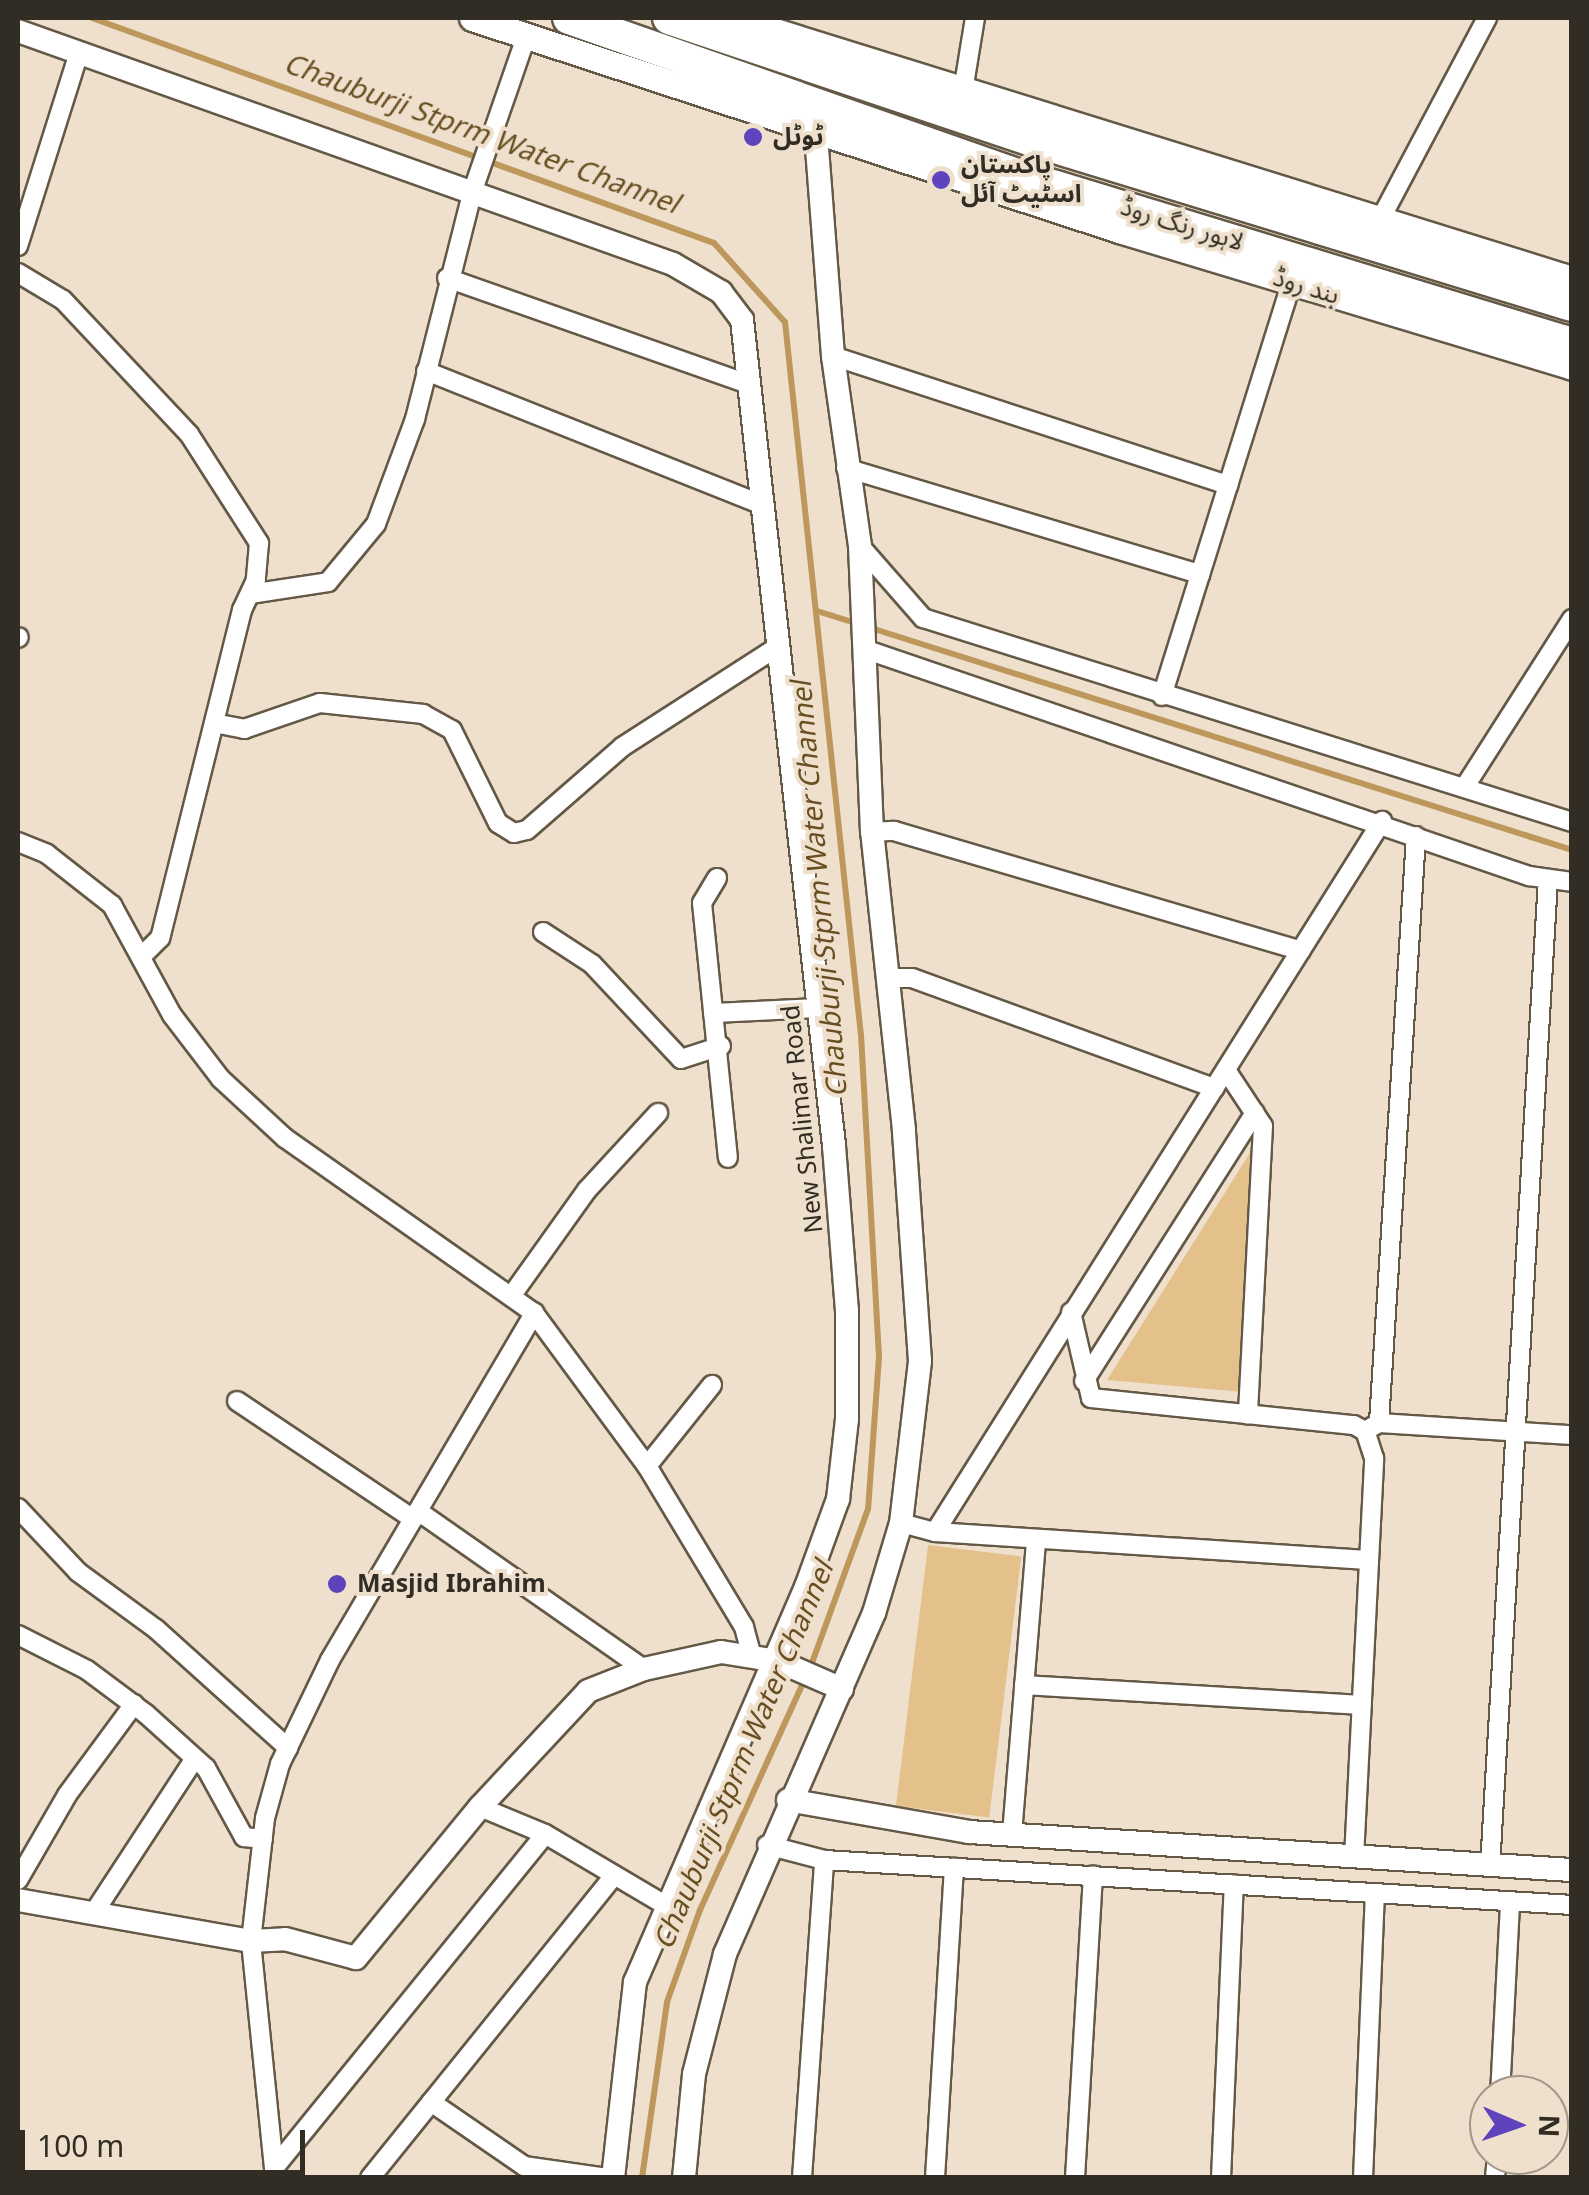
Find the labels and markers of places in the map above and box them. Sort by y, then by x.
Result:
place label: ٹوٹل [773,122,824,152]
marker: ٹوٹل [742,126,764,148]
place label: پاکستان اسٹیٹ آئل [961,151,1082,210]
marker: پاکستان اسٹیٹ آئل [930,169,952,191]
place label: Masjid Ibrahim [357,1569,546,1599]
marker: Masjid Ibrahim [326,1573,348,1595]

